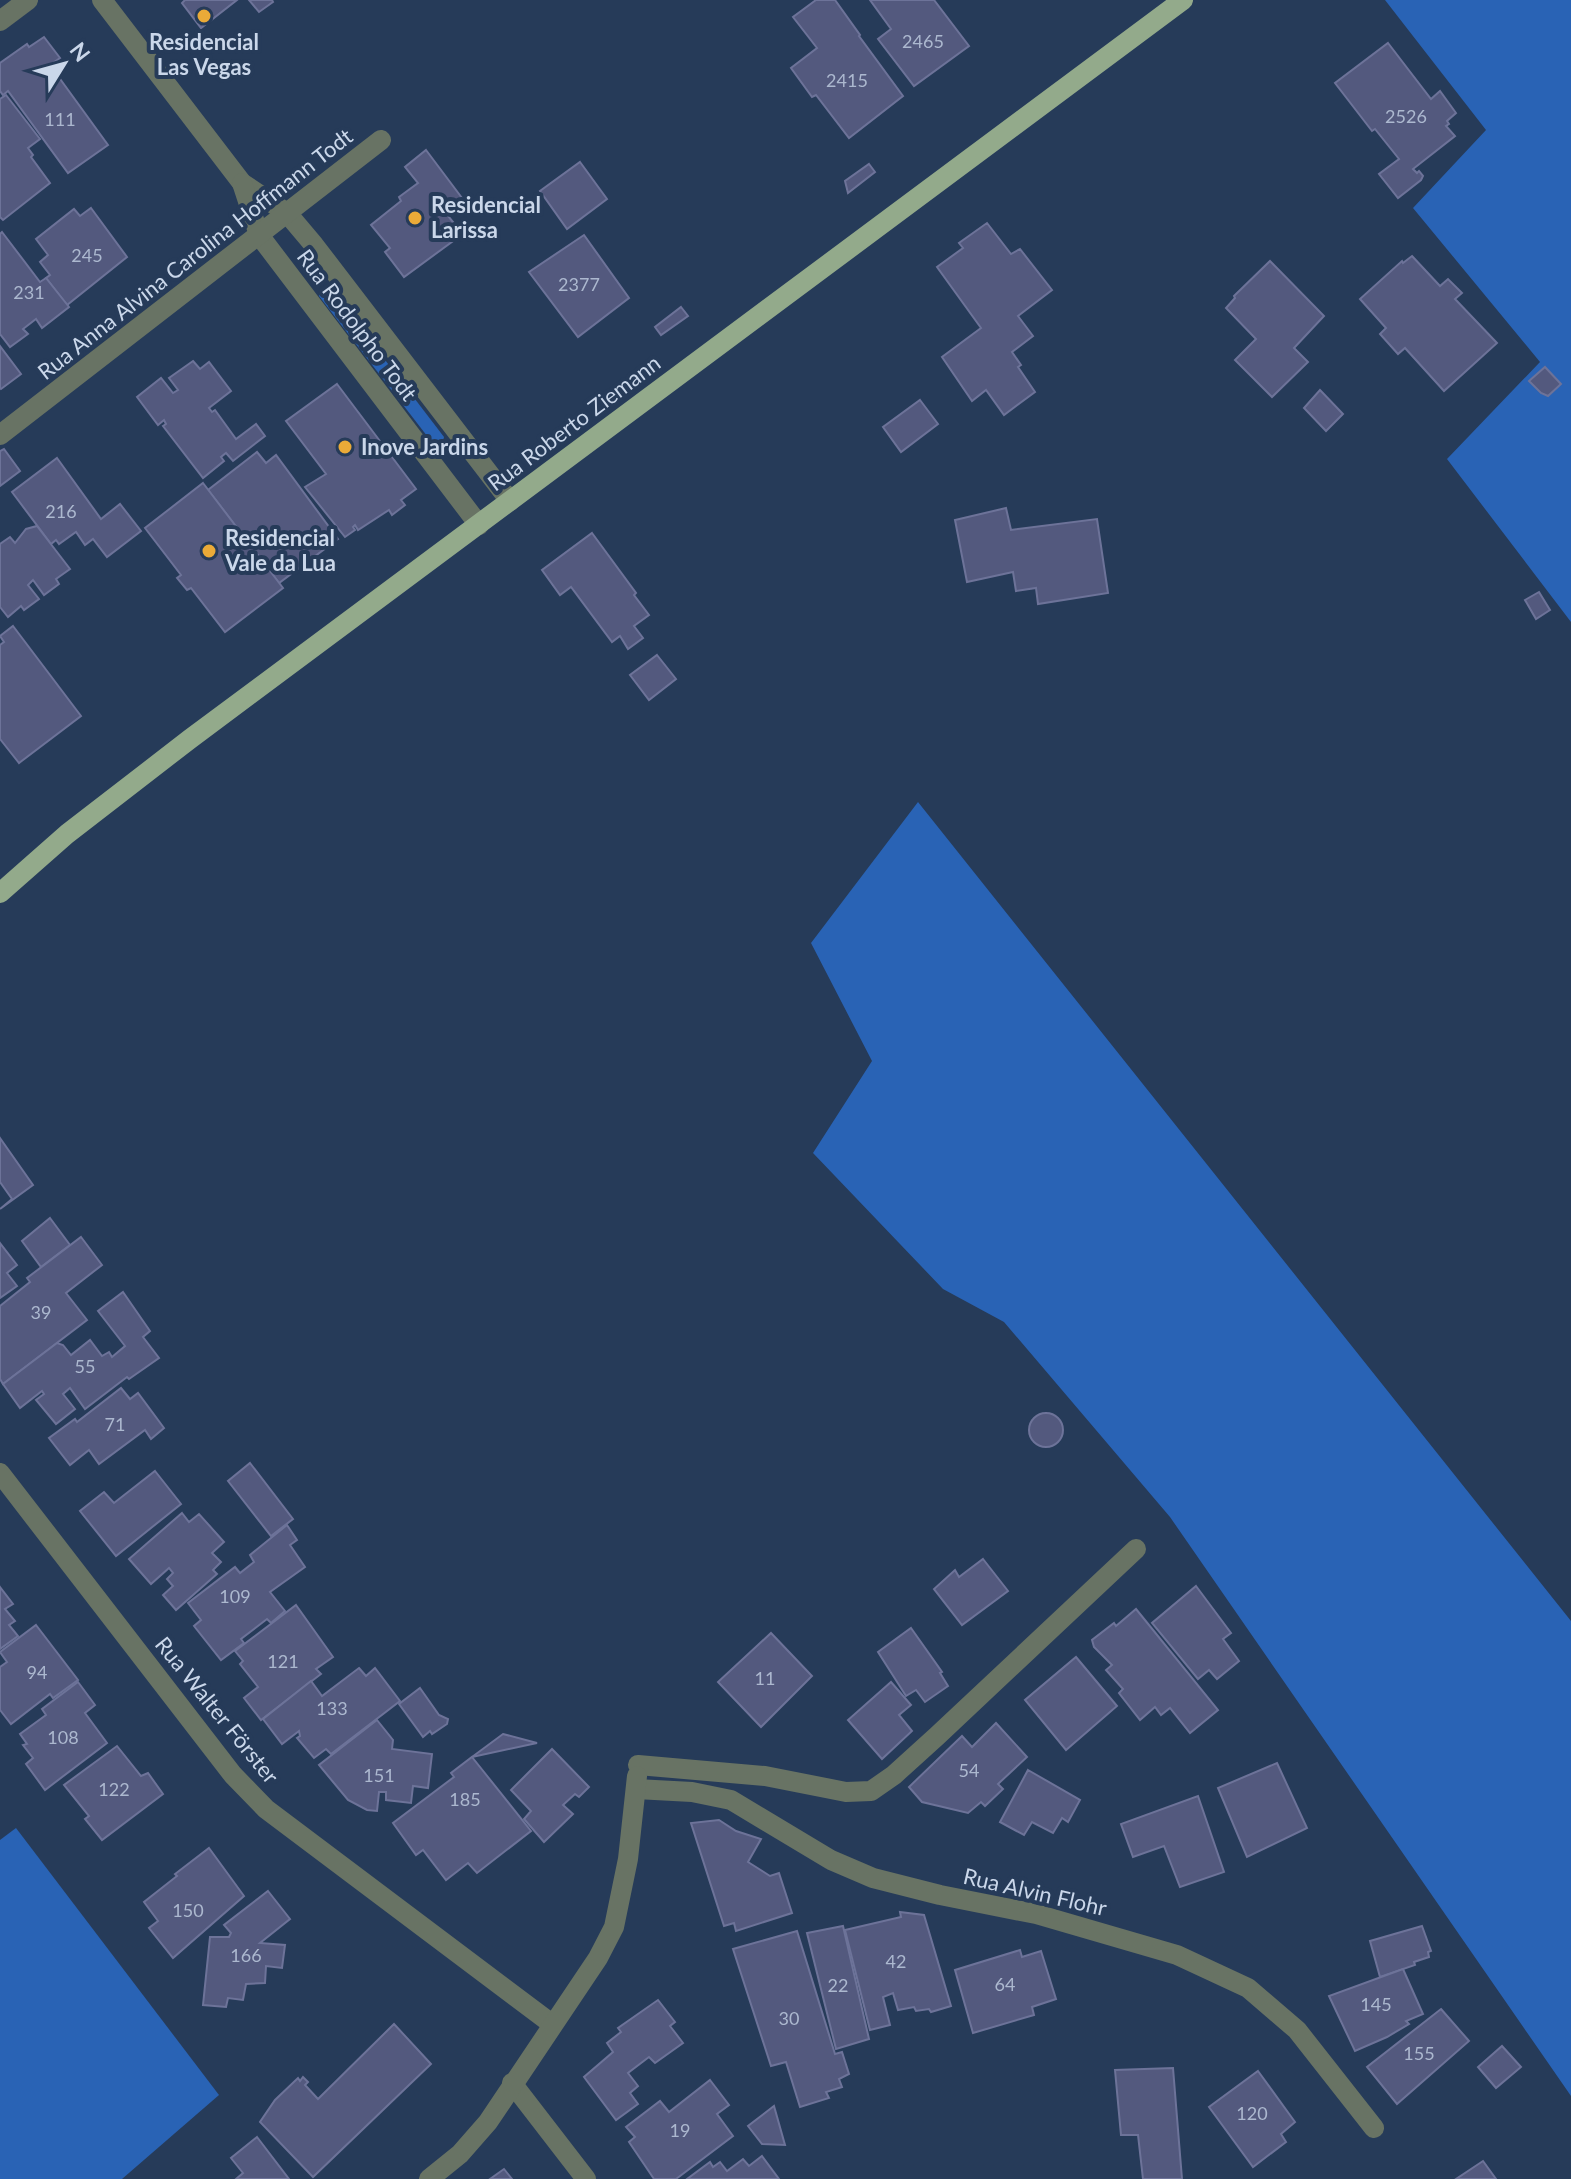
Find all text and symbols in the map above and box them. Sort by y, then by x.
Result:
marker: Residencial Las Vegas [195,7,213,25]
north arrow [24,24,104,104]
place label: Residencial Las Vegas [149,28,259,80]
house number: 2465 [902,30,944,52]
text: N [64,37,96,67]
house number: 2415 [826,69,868,91]
house number: 2526 [1385,105,1427,127]
house number: 111 [44,108,76,130]
street label: Rua Anna Alvina Carolina Hoffmann Todt [32,122,358,385]
place label: Residencial Larissa [431,191,541,243]
marker: Residencial Larissa [406,209,424,227]
house number: 245 [71,244,103,266]
street label: Rua Rodolpho Todt [292,244,423,406]
house number: 2377 [558,273,600,295]
house number: 231 [13,281,45,303]
street label: Rua Roberto Ziemann [482,349,665,496]
place label: Inove Jardins [361,433,488,460]
marker: Inove Jardins [336,438,354,456]
house number: 216 [45,500,77,522]
place label: Residencial Vale da Lua [224,524,336,576]
marker: Residencial Vale da Lua [200,542,218,560]
house number: 39 [31,1301,51,1323]
house number: 55 [75,1355,95,1377]
house number: 71 [105,1413,125,1435]
house number: 109 [219,1585,251,1607]
street label: Rua Walter Förster [150,1631,285,1789]
house number: 121 [267,1650,299,1672]
house number: 94 [27,1661,47,1683]
house number: 11 [755,1667,775,1689]
house number: 133 [316,1697,348,1719]
house number: 108 [47,1726,79,1748]
house number: 54 [959,1759,979,1781]
house number: 151 [363,1764,395,1786]
house number: 122 [98,1778,130,1800]
house number: 185 [449,1788,481,1810]
street label: Rua Alvin Flohr [961,1862,1109,1921]
house number: 150 [172,1899,204,1921]
house number: 166 [230,1944,262,1966]
house number: 42 [886,1950,906,1972]
house number: 64 [995,1973,1015,1995]
house number: 22 [828,1974,848,1996]
house number: 145 [1360,1993,1392,2015]
house number: 30 [779,2007,799,2029]
house number: 155 [1403,2042,1435,2064]
house number: 120 [1236,2102,1268,2124]
house number: 19 [670,2119,690,2141]

